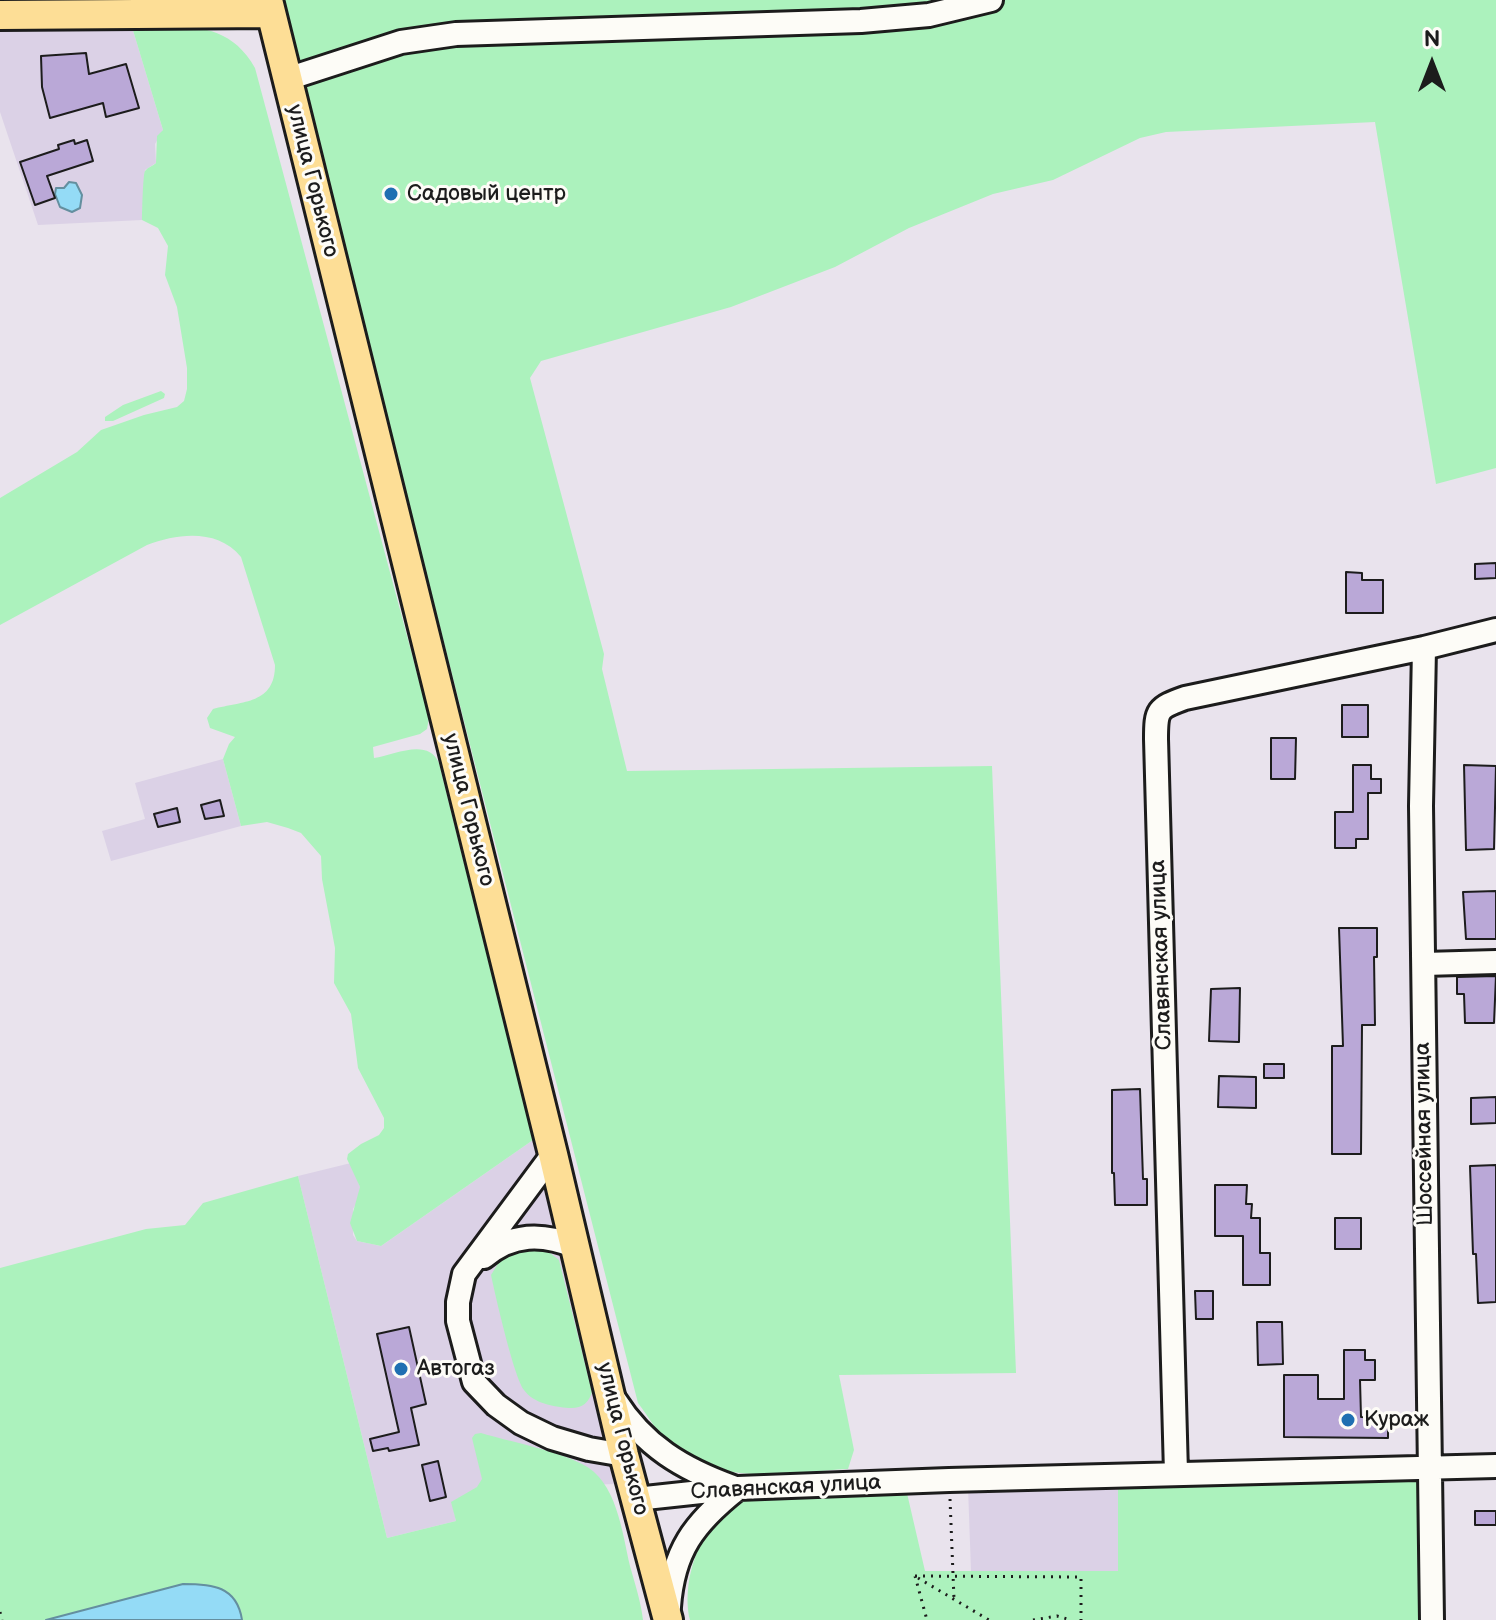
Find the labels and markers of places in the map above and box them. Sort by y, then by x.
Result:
place label: Садовый центр [407,181,566,207]
marker: Садовый центр [382,185,400,203]
place label: Автогаз [417,1356,495,1382]
marker: Автогаз [392,1360,410,1378]
place label: Кураж [1364,1407,1429,1433]
marker: Кураж [1339,1411,1357,1429]

